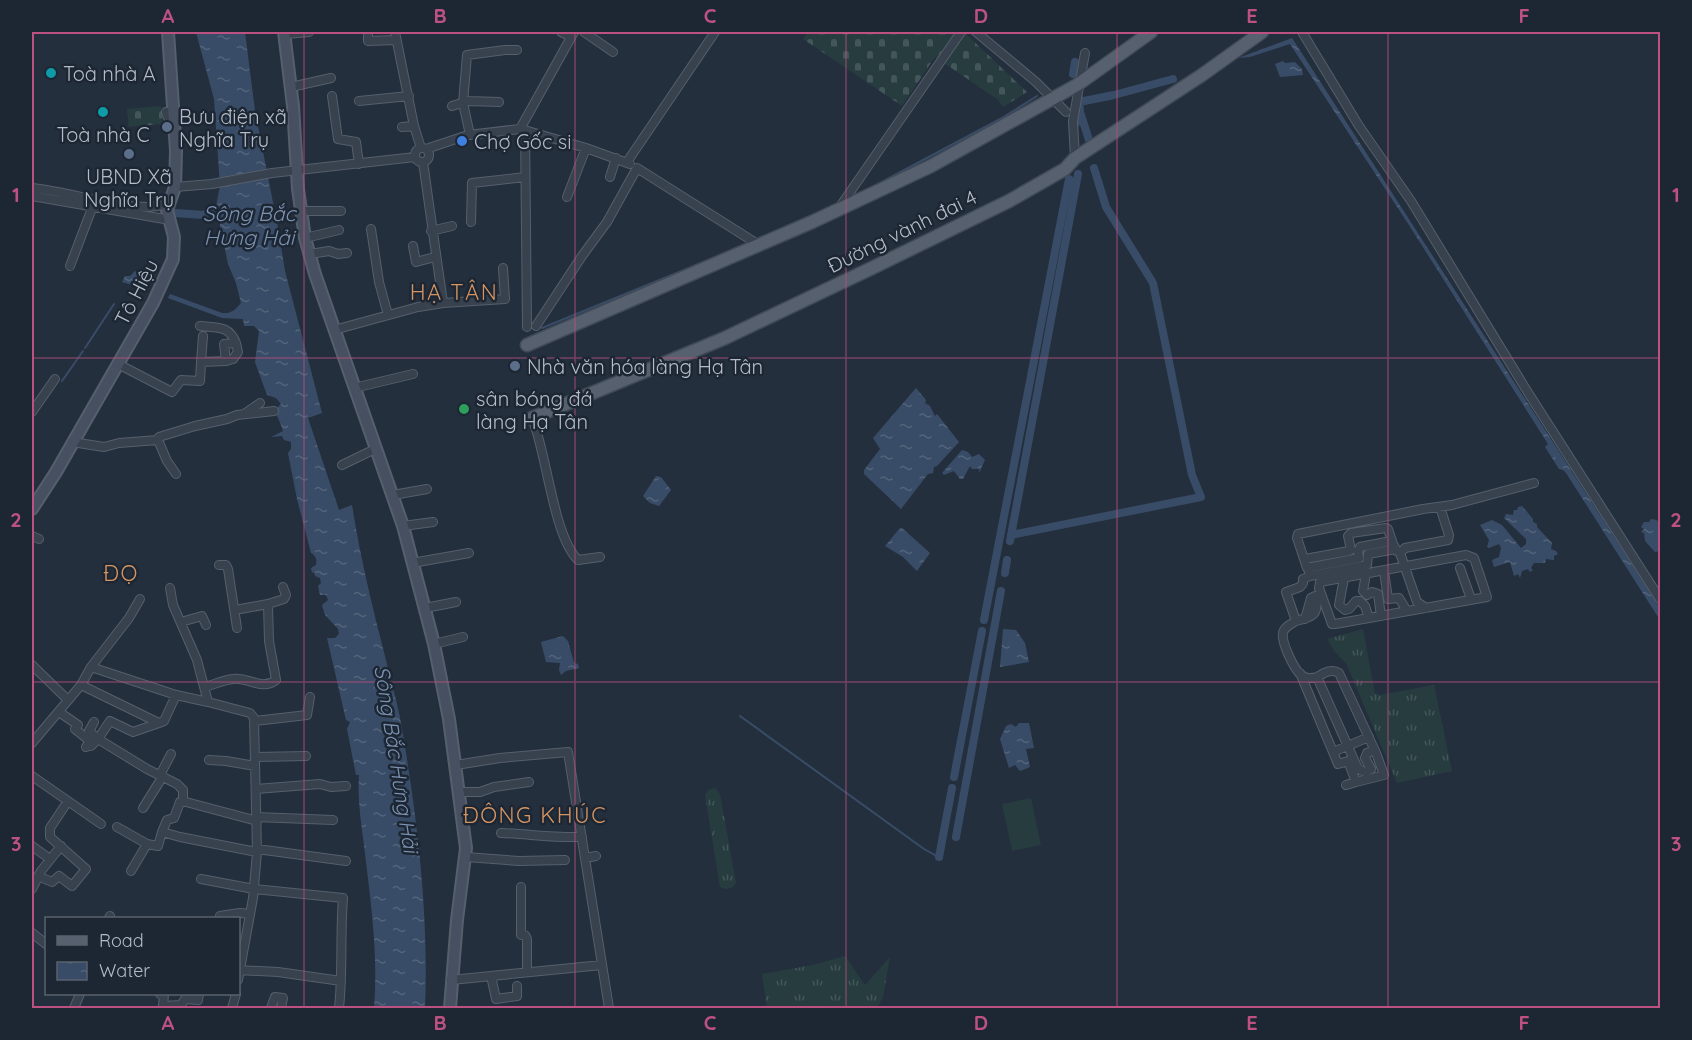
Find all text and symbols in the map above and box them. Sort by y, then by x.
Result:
text: A [162,3,175,28]
text: B [433,3,447,28]
text: C [704,3,717,28]
text: D [974,3,988,28]
text: E [1246,3,1258,28]
text: F [1518,3,1530,28]
place label: Toà nhà A [63,61,156,86]
marker: Toà nhà A [44,66,58,80]
place label: Bưu điện xã Nghĩa Trụ [179,104,287,152]
marker: Toà nhà C [96,105,110,119]
marker: Bưu điện xã Nghĩa Trụ [160,120,174,134]
place label: Toà nhà C [57,122,149,147]
place label: Chợ Gốc si [474,129,571,154]
marker: Chợ Gốc si [455,134,469,148]
marker: UBND Xã Nghĩa Trụ [122,147,136,161]
place label: UBND Xã Nghĩa Trụ [84,164,174,212]
text: 1 [12,182,20,207]
text: 1 [1672,182,1680,207]
street label: Đường vành đai 4 [823,184,981,278]
water label: Sông Bắc Hưng Hải [203,200,297,250]
street label: Tô Hiệu [109,255,163,329]
district label: HẠ TÂN [410,278,498,306]
place label: Nhà văn hóa làng Hạ Tân [527,354,763,379]
marker: Nhà văn hóa làng Hạ Tân [508,359,522,373]
place label: sân bóng đá làng Hạ Tân [476,386,593,434]
marker: sân bóng đá làng Hạ Tân [457,402,471,416]
text: 2 [10,507,22,532]
text: 2 [1670,507,1682,532]
district label: ĐỌ [103,559,139,587]
water label: Sông Bắc Hưng Hải [369,664,425,857]
district label: ĐÔNG KHÚC [463,801,607,829]
text: 3 [11,831,21,856]
text: 3 [1671,831,1681,856]
legend [45,917,240,995]
text: Road [99,929,144,952]
text: Water [99,959,150,982]
text: A [162,1010,175,1035]
text: B [433,1010,447,1035]
text: C [704,1010,717,1035]
text: D [974,1010,988,1035]
text: E [1246,1010,1258,1035]
text: F [1518,1010,1530,1035]

